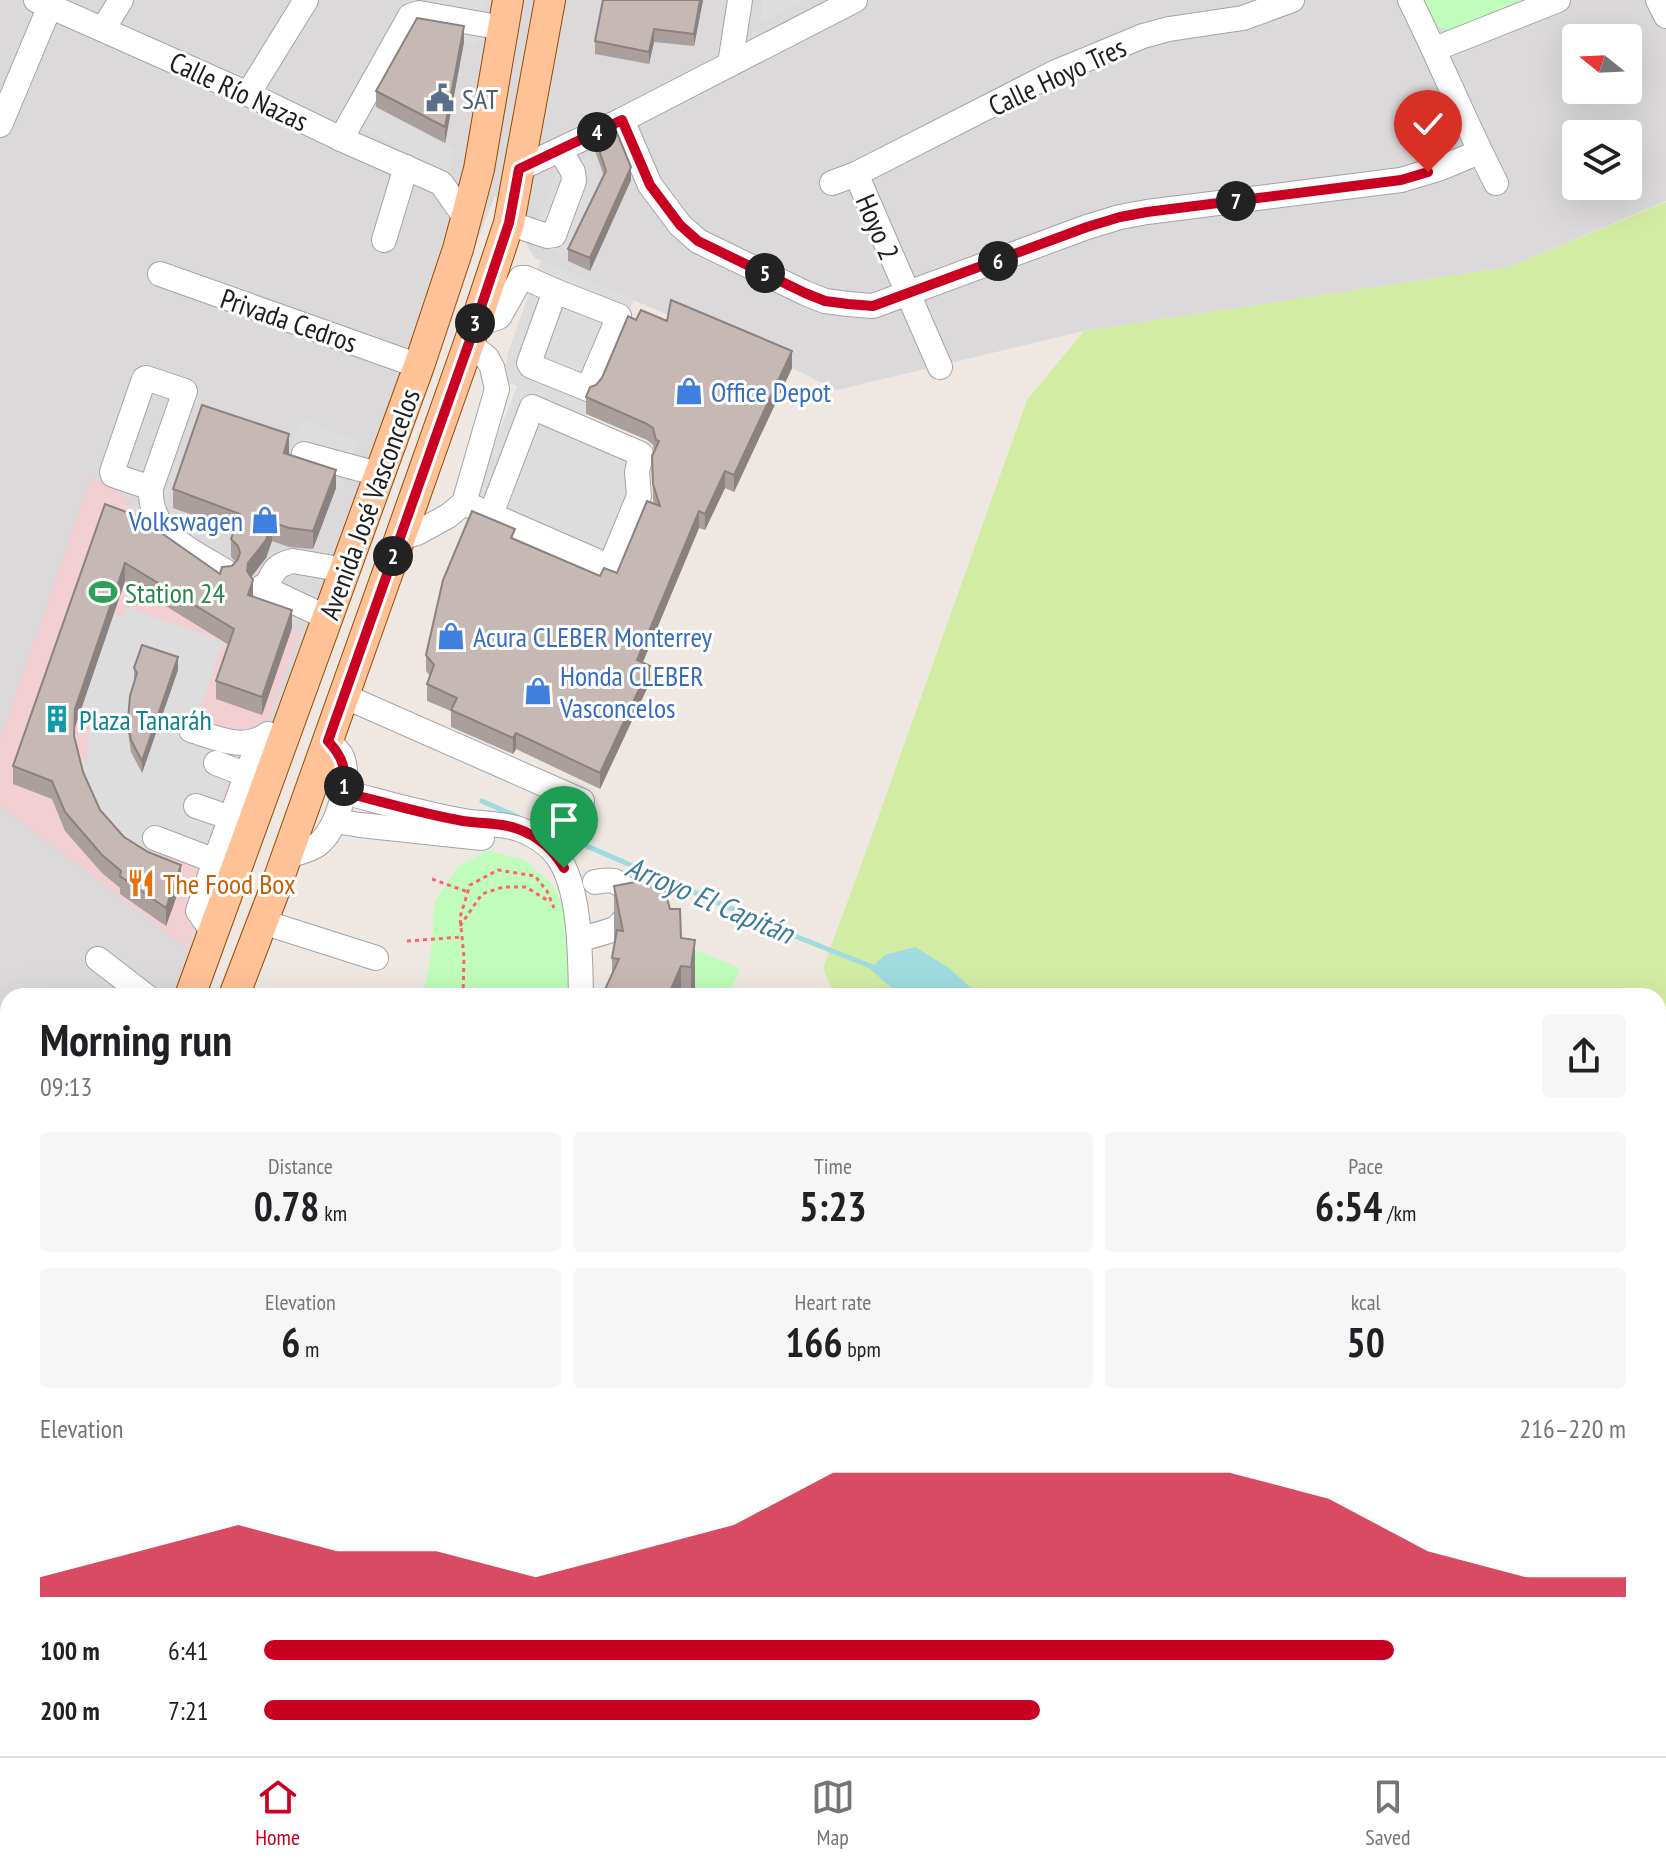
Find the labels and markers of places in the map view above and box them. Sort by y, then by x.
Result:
place label: SAT [462,80,499,117]
public building icon: SAT [425,83,455,113]
pin [1394,90,1462,172]
pin: 4 [577,112,617,152]
pin: 7 [1216,181,1256,221]
pin: 6 [978,241,1018,281]
pin: 5 [745,253,785,293]
pin: 3 [455,303,495,343]
place label: Office Depot [711,373,831,410]
shop icon: Office Depot [674,376,704,406]
place label: Volkswagen [128,502,243,539]
shop icon: Volkswagen [250,505,280,535]
pin: 2 [373,536,413,576]
place label: Station 24 [125,574,226,611]
sports icon: Station 24 [88,577,118,607]
place label: Acura CLEBER Monterrey [473,618,713,655]
shop icon: Acura CLEBER Monterrey [436,621,466,651]
place label: Honda CLEBER Vasconcelos [559,657,704,726]
shop icon: Honda CLEBER Vasconcelos [523,676,553,706]
place label: Plaza Tanaráh [79,701,212,738]
building icon: Plaza Tanaráh [42,704,72,734]
pin: 1 [324,766,364,806]
pin [530,786,598,868]
place label: The Food Box [163,865,295,902]
restaurant icon: The Food Box [126,868,156,898]

